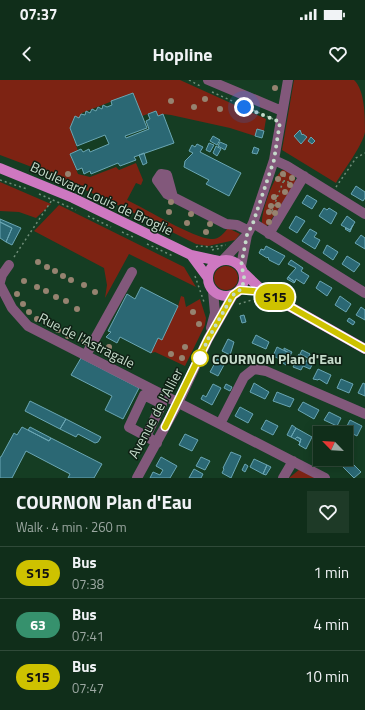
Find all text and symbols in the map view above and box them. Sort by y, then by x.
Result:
text: 07:37 [20,3,57,26]
text: Hopline [152,41,213,68]
icon: back [16,43,38,65]
icon: heart [327,43,349,65]
your location [234,97,254,117]
street label: Boulevard Louis de Broglie [27,156,177,240]
line badge: S15 [252,284,298,310]
text: S15 [263,286,287,307]
street label: Rue de l'Astragale [35,307,139,373]
place label: COURNON Plan d'Eau [212,348,342,369]
marker: COURNON Plan d'Eau [191,349,209,367]
street label: Avenue de l'Allier [122,364,188,462]
north arrow [313,426,353,466]
map controls [313,426,353,466]
text: COURNON Plan d'Eau [16,487,192,516]
button: heart [307,491,349,533]
text: Walk · 4 min · 260 m [16,517,127,537]
text: Bus [72,551,97,574]
text: 1 min [313,561,349,584]
text: S15 [26,562,50,583]
text: 07:38 [72,574,104,594]
text: Bus [72,603,97,626]
text: 4 min [313,613,349,636]
text: 63 [30,614,46,635]
text: 07:41 [72,626,104,646]
text: Bus [72,655,97,678]
text: 10 min [305,665,349,688]
text: S15 [26,666,50,687]
text: 07:47 [72,678,104,698]

